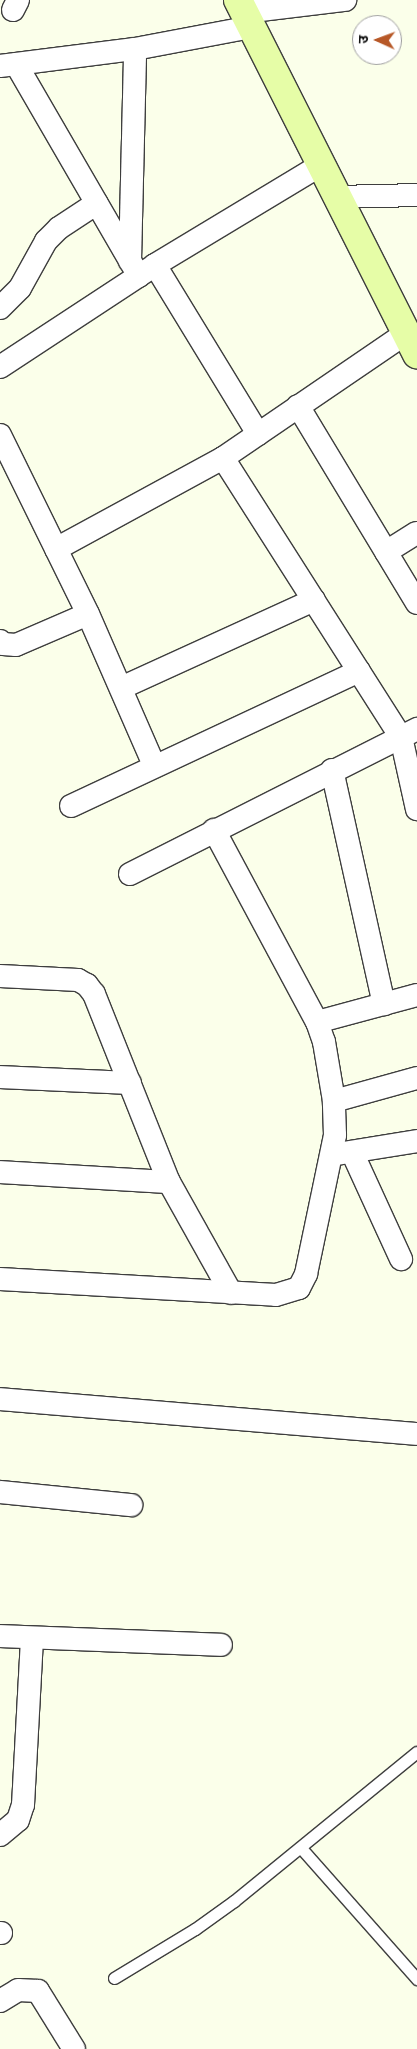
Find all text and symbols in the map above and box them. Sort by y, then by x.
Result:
north arrow [352,15,402,65]
text: उ [355,35,371,44]

